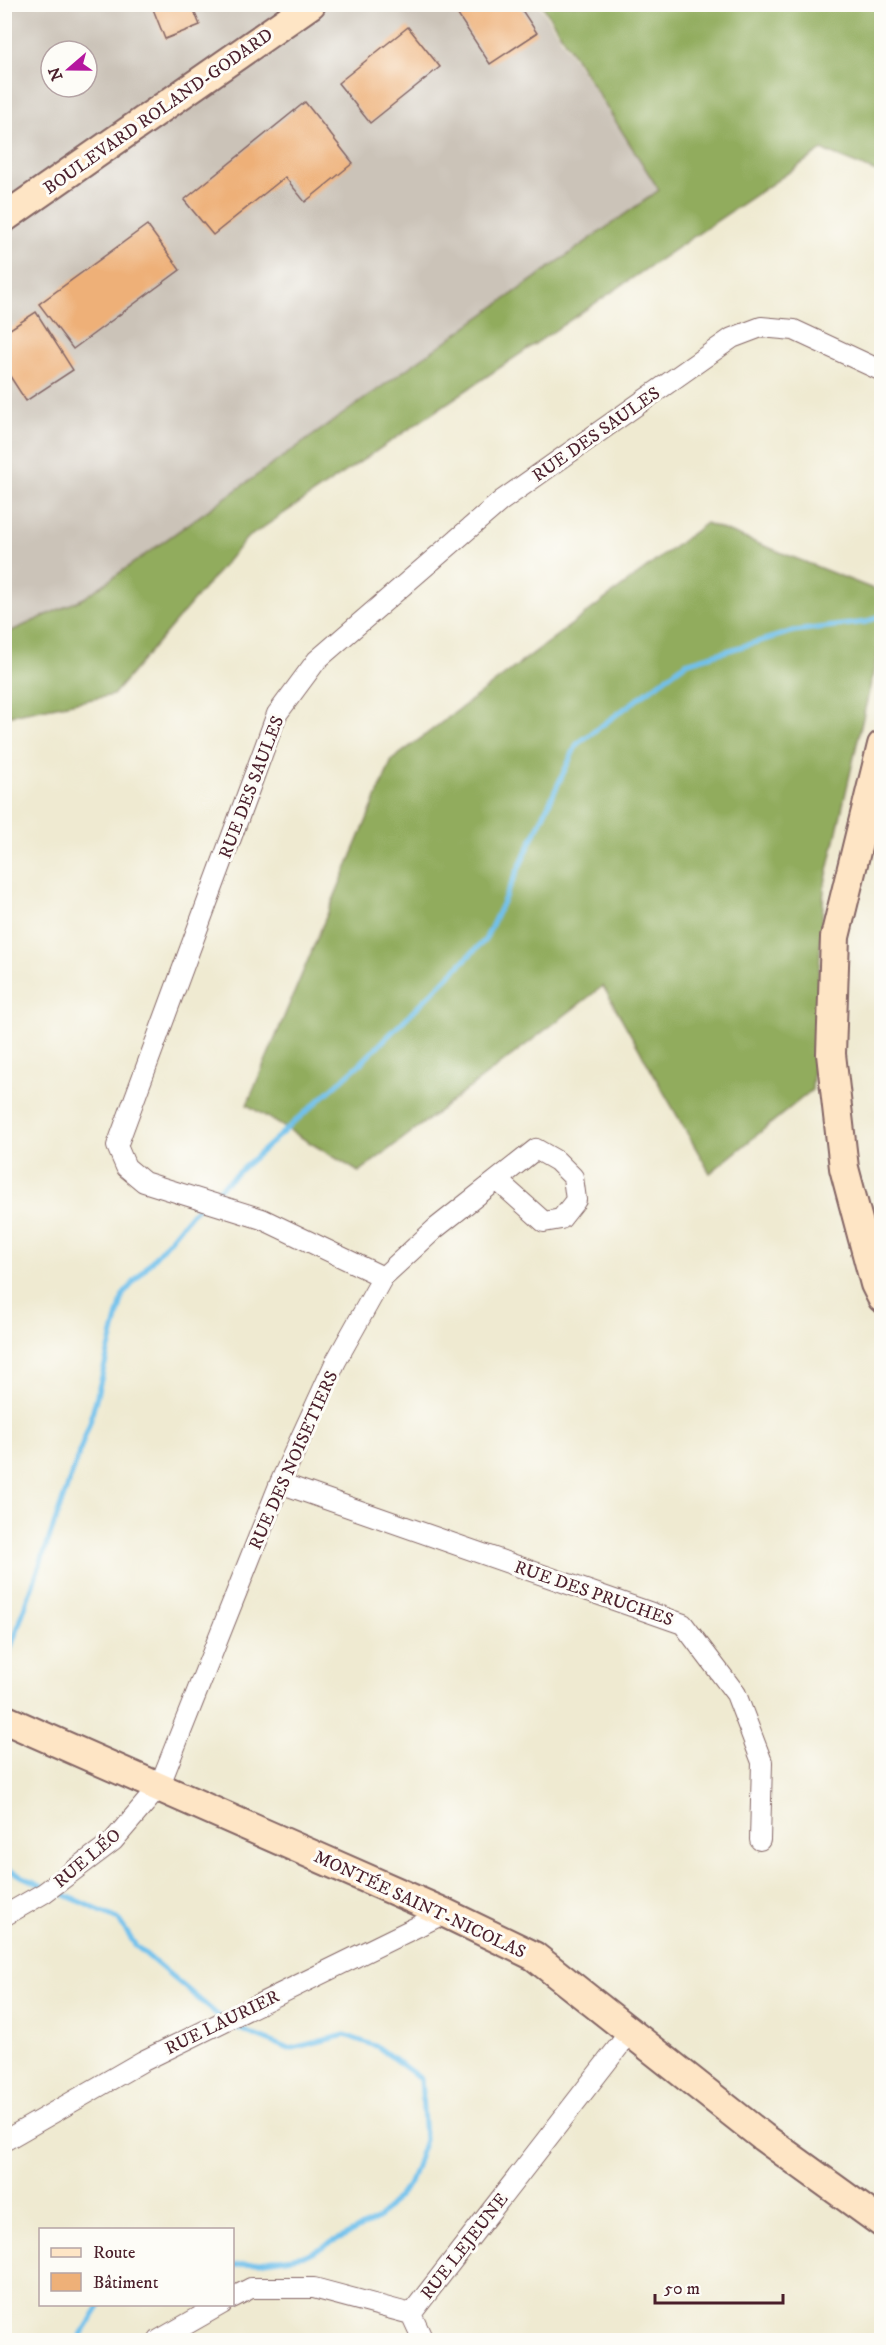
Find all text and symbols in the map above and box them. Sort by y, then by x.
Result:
street label: BOULEVARD ROLAND-GODARD [39,23,277,199]
north arrow [39,39,99,99]
street label: RUE DES SAULES [528,382,665,487]
street label: RUE DES SAULES [215,713,289,862]
street label: RUE DES NOISETIERS [245,1368,343,1553]
street label: RUE DES PRUCHES [511,1556,676,1631]
street label: RUE LÉO [50,1824,126,1893]
street label: MONTÉE SAINT-NICOLAS [310,1846,529,1964]
street label: RUE LAURIER [162,1986,283,2060]
street label: RUE LEJEUNE [416,2189,513,2304]
legend [39,2228,234,2306]
text: Route [93,2242,136,2264]
scale bar [655,2267,782,2305]
text: Bâtiment [93,2272,159,2294]
text: 50 m [664,2278,700,2300]

